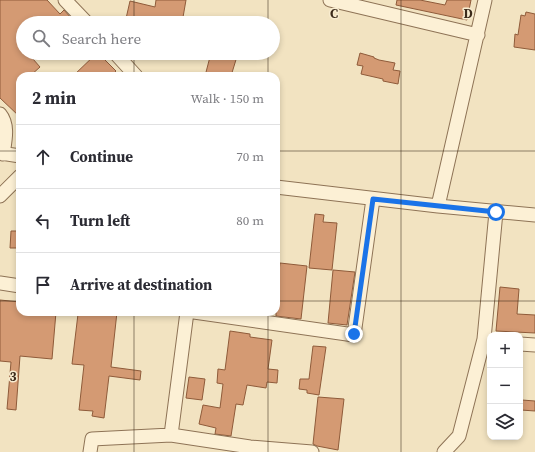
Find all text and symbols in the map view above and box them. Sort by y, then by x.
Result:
text: C [330,5,338,22]
text: D [463,5,473,22]
search box [16,16,280,60]
icon: search [30,27,52,49]
text: Search here [62,28,141,49]
text: 2 min [32,86,76,110]
text: Walk · 150 m [191,90,264,107]
icon: ahead [32,146,54,168]
text: Continue [70,146,133,167]
text: 70 m [236,148,264,165]
route start [487,203,505,221]
icon: left [32,210,54,232]
text: Turn left [70,210,130,231]
text: 80 m [236,212,264,229]
icon: arrive [32,274,54,296]
text: Arrive at destination [70,274,212,295]
route end [345,325,363,343]
map controls [487,332,523,440]
button: + [487,332,523,368]
text: 3 [9,368,17,385]
button: − [487,368,523,404]
button: layers [487,404,523,440]

